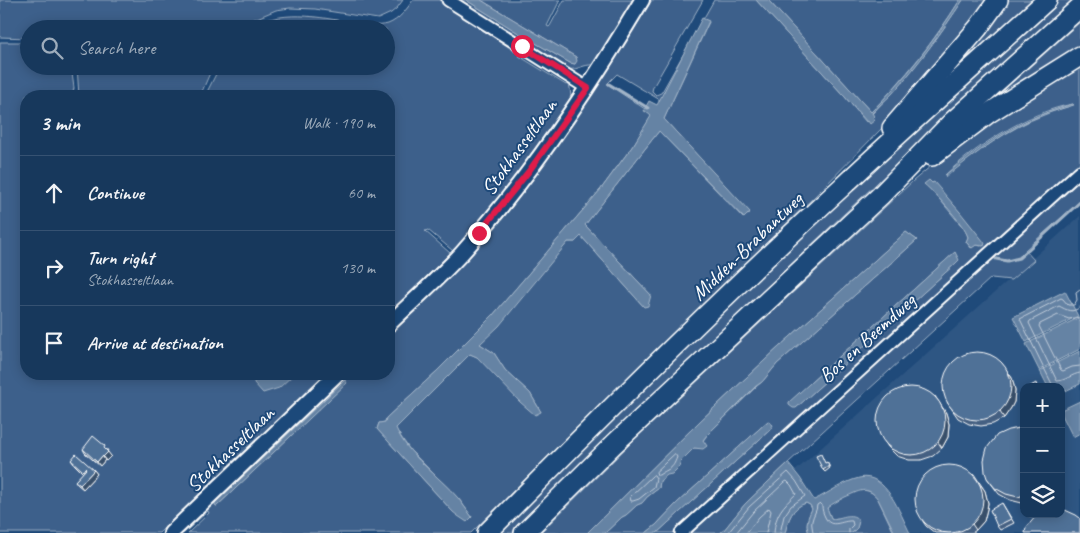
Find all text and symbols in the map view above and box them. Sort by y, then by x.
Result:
search box [20,20,395,75]
icon: search [38,34,66,62]
route start [511,35,534,58]
text: Search here [78,36,155,60]
street label: Stokhasseltlaan [475,92,564,200]
text: 3 min [40,110,80,136]
text: Walk · 190 m [303,113,375,133]
icon: ahead [40,179,68,207]
text: Continue [87,181,144,205]
text: 60 m [348,183,375,203]
street label: Midden-Brabantweg [686,185,809,306]
route end [468,222,491,245]
text: Turn right [87,246,154,270]
icon: right [40,254,68,282]
text: 130 m [341,258,375,278]
text: Stokhasseltlaan [87,270,173,290]
street label: Bos en Beemdweg [813,287,922,388]
icon: arrive [40,329,68,357]
text: Arrive at destination [87,331,223,355]
map controls [1020,383,1065,518]
button: + [1020,383,1065,428]
street label: Stokhasseltlaan [180,399,281,498]
button: − [1020,428,1065,473]
button: layers [1020,473,1065,518]

